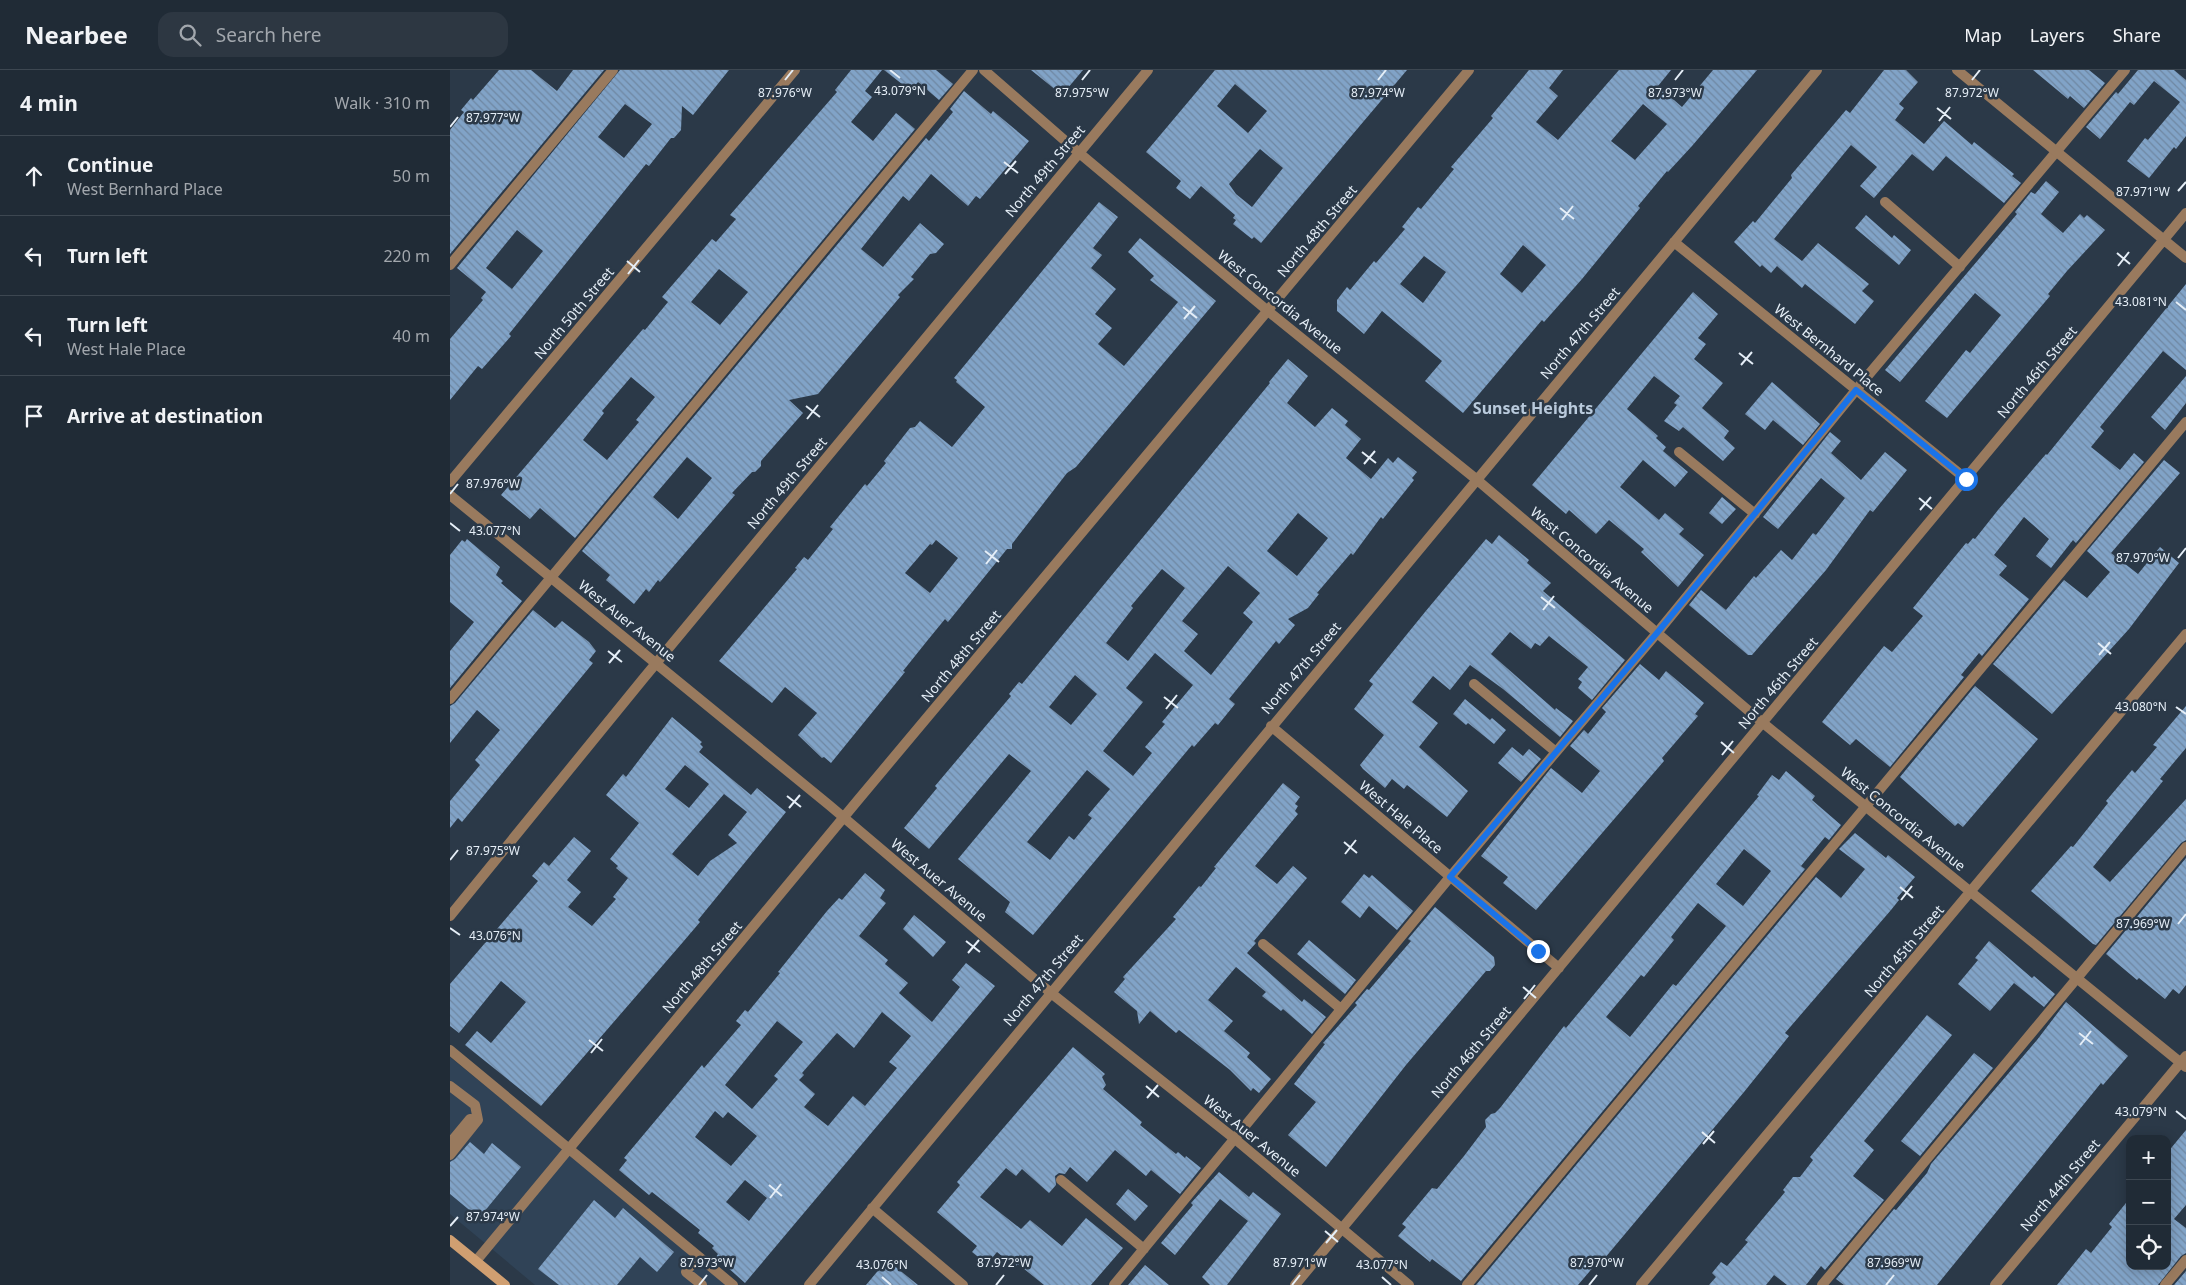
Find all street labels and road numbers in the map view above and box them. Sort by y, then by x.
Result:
street label: North 49th Street [1000,121,1089,221]
street label: North 48th Street [1272,181,1361,281]
street label: West Concordia Avenue [1214,245,1347,358]
street label: North 50th Street [529,263,618,363]
street label: North 47th Street [1535,283,1624,383]
street label: West Bernhard Place [1770,299,1888,400]
street label: North 46th Street [1992,322,2081,422]
street label: North 49th Street [742,433,831,533]
street label: West Concordia Avenue [1527,502,1658,617]
street label: West Auer Avenue [575,575,680,666]
street label: North 48th Street [916,606,1005,706]
street label: North 47th Street [1256,618,1345,718]
street label: North 46th Street [1733,633,1822,733]
street label: West Concordia Avenue [1837,762,1970,875]
street label: West Hale Place [1355,776,1447,857]
street label: West Auer Avenue [887,834,992,926]
street label: North 45th Street [1859,901,1948,1001]
street label: North 48th Street [657,917,746,1017]
street label: North 47th Street [998,930,1087,1030]
street label: North 46th Street [1426,1002,1515,1102]
street label: West Auer Avenue [1200,1090,1305,1181]
street label: North 44th Street [2015,1135,2104,1235]

